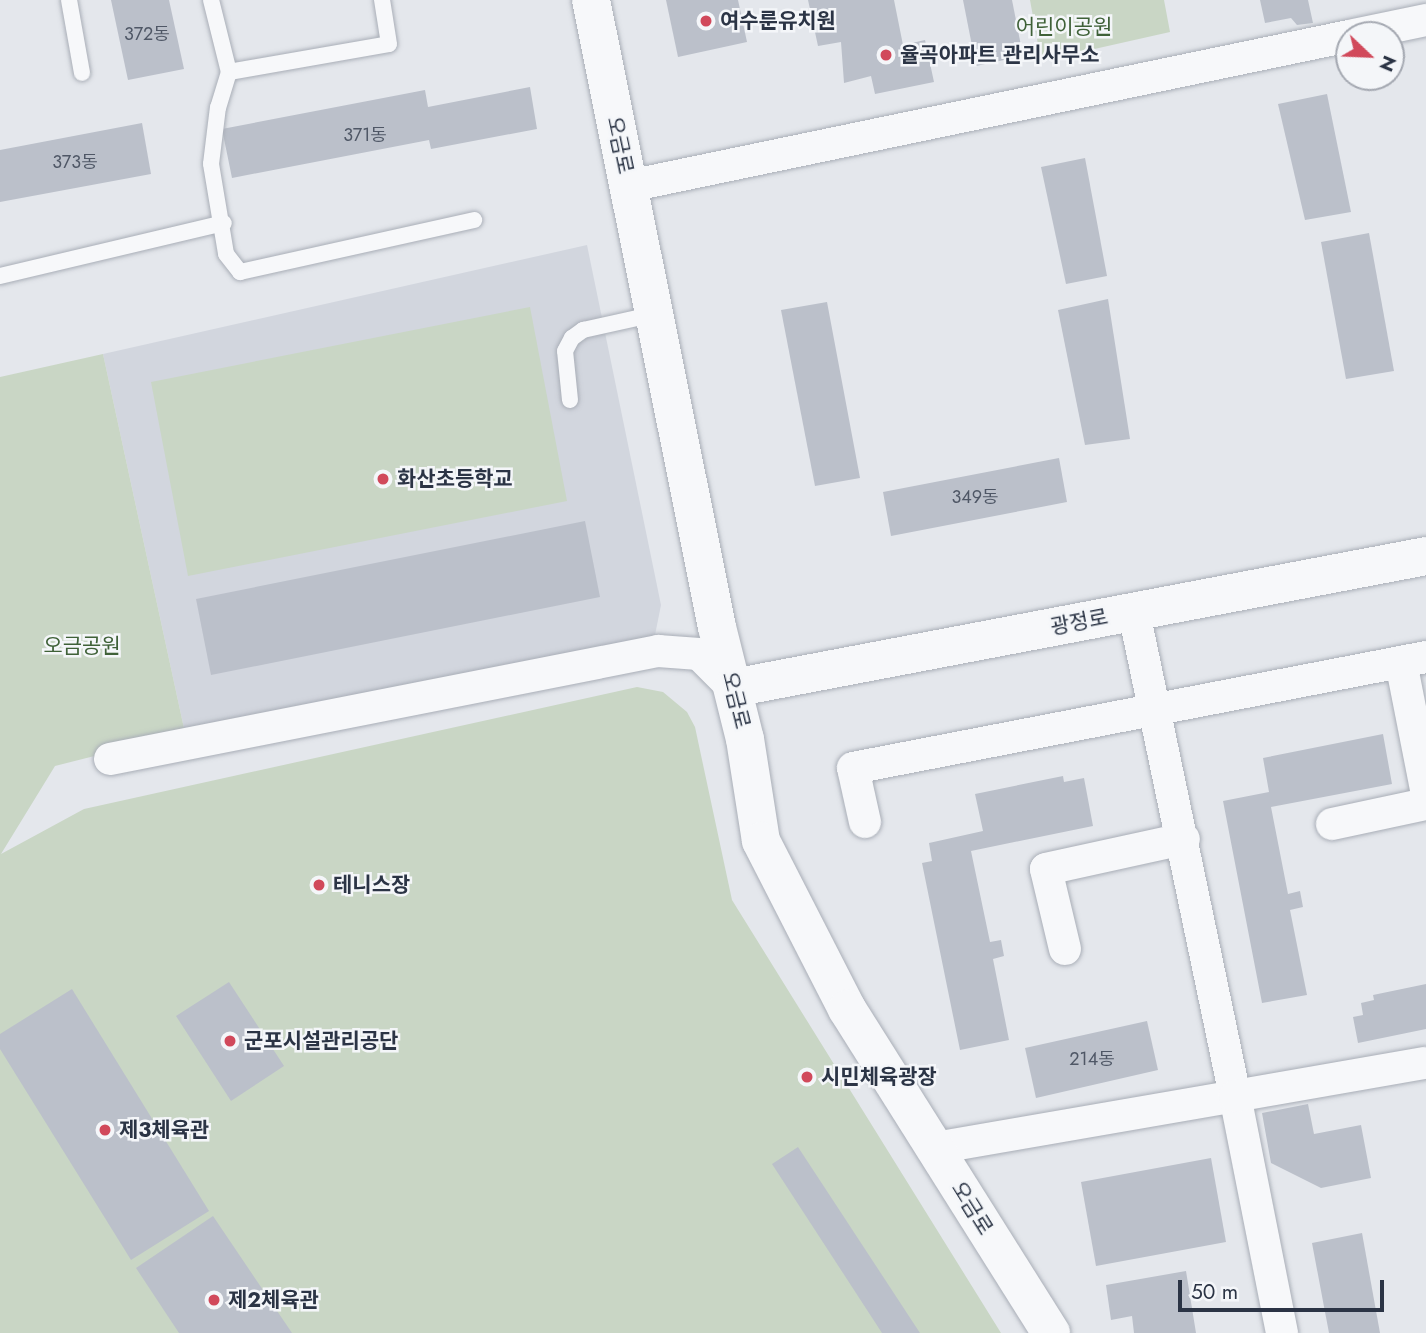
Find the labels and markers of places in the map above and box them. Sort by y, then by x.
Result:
place label: 여수룬유치원 [720,8,836,34]
marker: 여수룬유치원 [698,13,714,29]
place label: 율곡아파트 관리사무소 [900,42,1099,68]
marker: 율곡아파트 관리사무소 [878,47,894,63]
place label: 화산초등학교 [397,466,513,492]
marker: 화산초등학교 [375,471,391,487]
place label: 테니스장 [333,872,410,898]
marker: 테니스장 [311,877,327,893]
place label: 군포시설관리공단 [244,1028,399,1054]
marker: 군포시설관리공단 [222,1033,238,1049]
place label: 시민체육광장 [821,1064,937,1090]
marker: 시민체육광장 [799,1069,815,1085]
place label: 제3체육관 [119,1117,209,1143]
marker: 제3체육관 [97,1122,113,1138]
place label: 제2체육관 [228,1287,319,1313]
marker: 제2체육관 [206,1292,222,1308]

